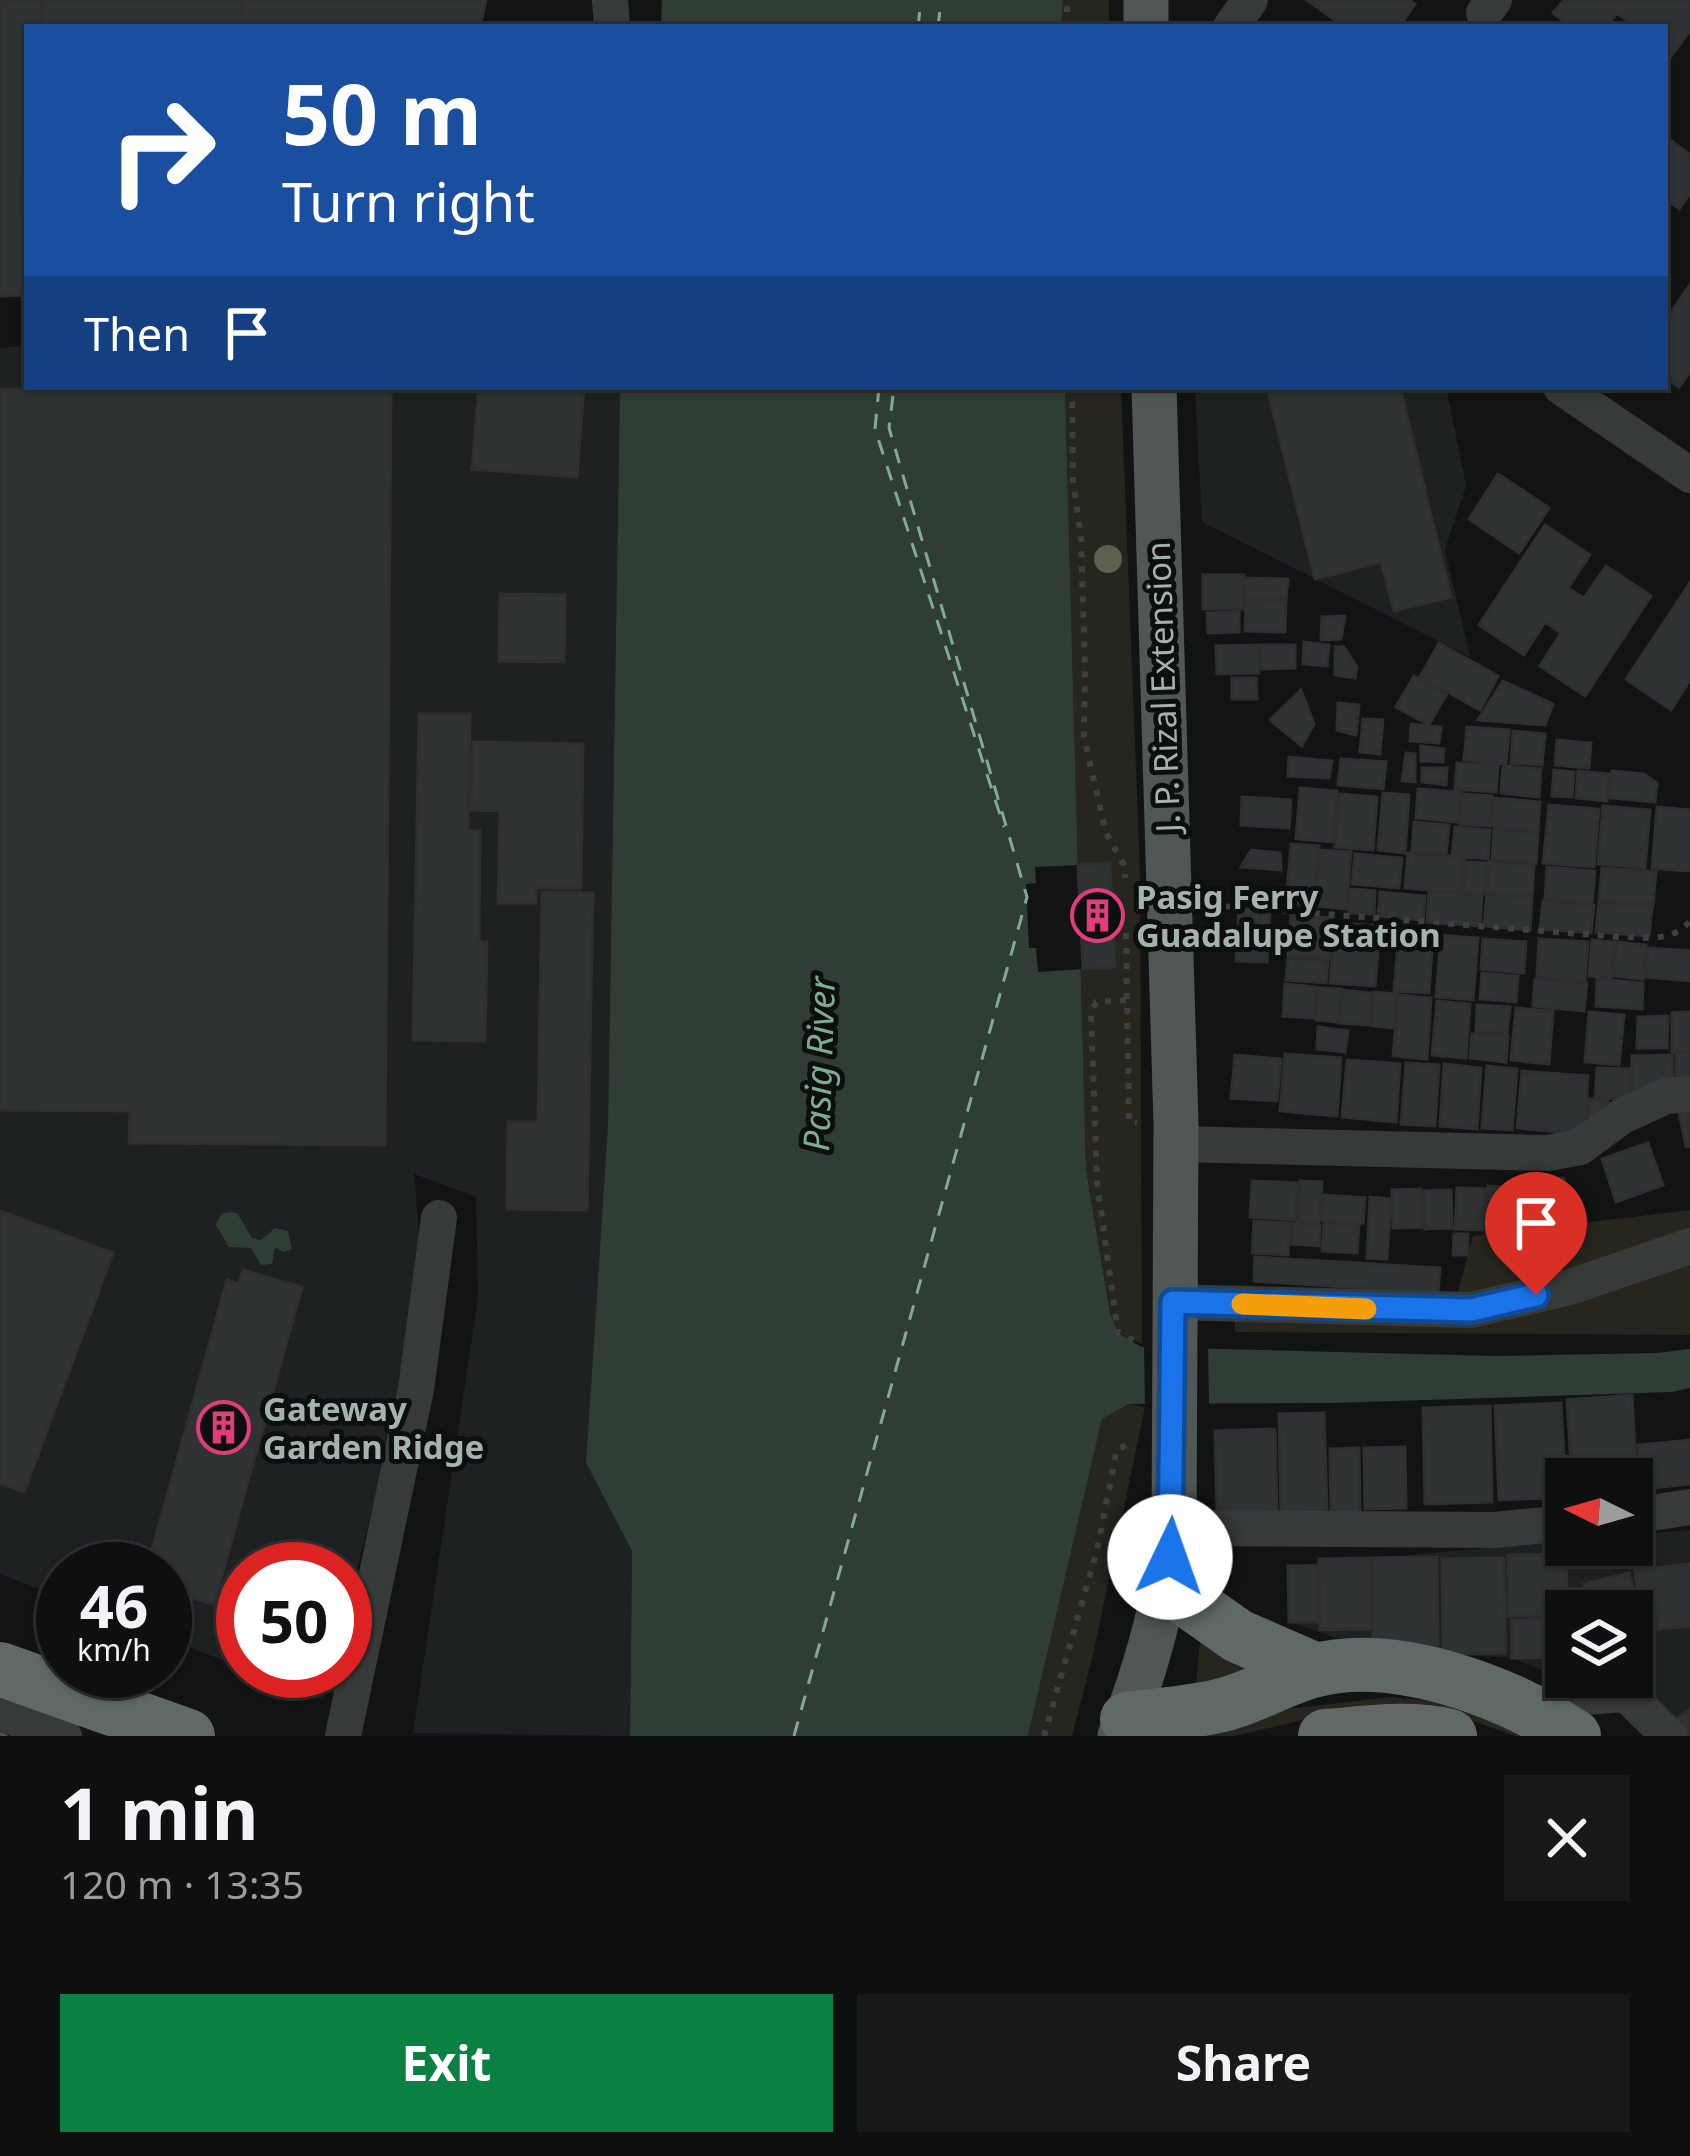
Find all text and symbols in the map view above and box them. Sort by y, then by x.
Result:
text: 50 m [282,55,482,170]
icon: right [84,72,240,228]
text: Turn right [282,164,535,238]
icon: arrive [214,300,280,366]
text: Then [84,303,190,364]
street label: J. P. Rizal Extension [1135,541,1190,836]
place label: Pasig Ferry Guadalupe Station [1136,874,1441,957]
building icon: Pasig Ferry Guadalupe Station [1069,888,1125,944]
water label: Pasig River [791,974,846,1152]
pin [1485,1172,1587,1295]
icon: arrive [1503,1190,1569,1256]
place label: Gateway Garden Ridge [263,1386,484,1469]
building icon: Gateway Garden Ridge [196,1400,252,1456]
north arrow [1545,1458,1653,1566]
map controls [1545,1458,1653,1698]
position arrow [1107,1494,1233,1620]
speed limit sign: 50 [216,1542,372,1698]
text: 46 [80,1564,148,1646]
button: layers [1545,1590,1653,1698]
text: km/h [77,1629,151,1670]
text: 1 min [60,1763,258,1861]
button: close [1504,1775,1630,1901]
text: 120 m · 13:35 [60,1857,304,1910]
button: Exit [60,1994,833,2132]
button: Share [857,1994,1630,2132]

